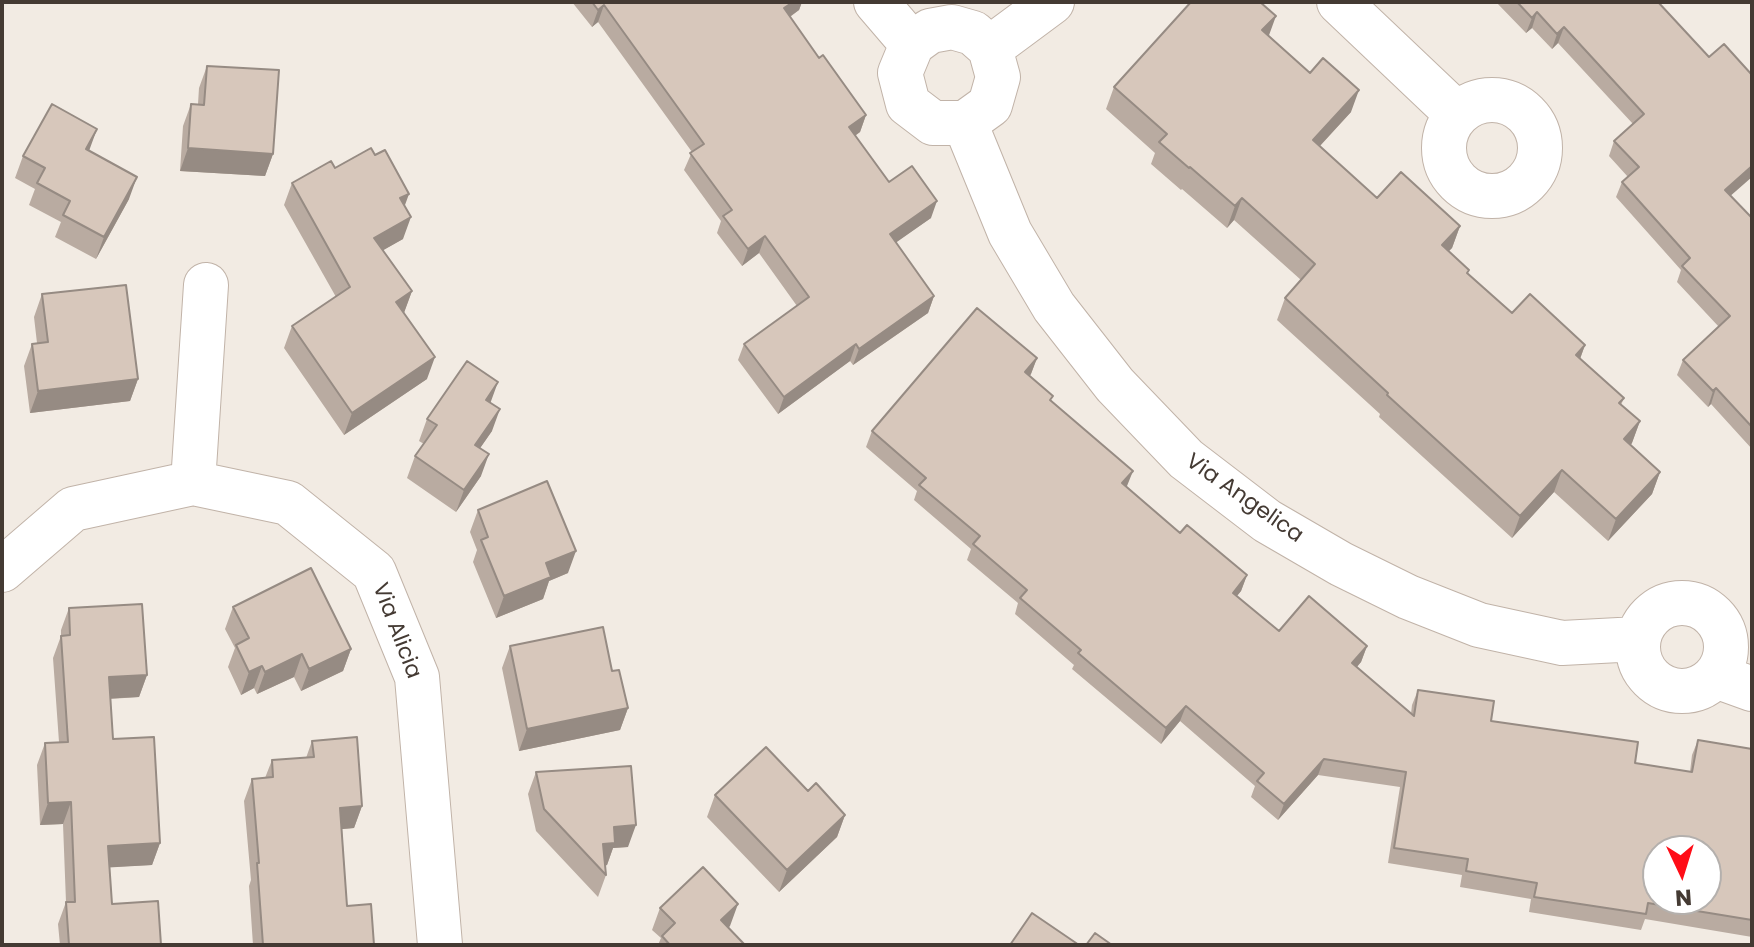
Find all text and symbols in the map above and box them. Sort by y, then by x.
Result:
street label: Via Angelica [1180,449,1308,549]
street label: Via Alicia [366,579,426,683]
north arrow [1642,835,1722,915]
text: N [1674,881,1693,913]

